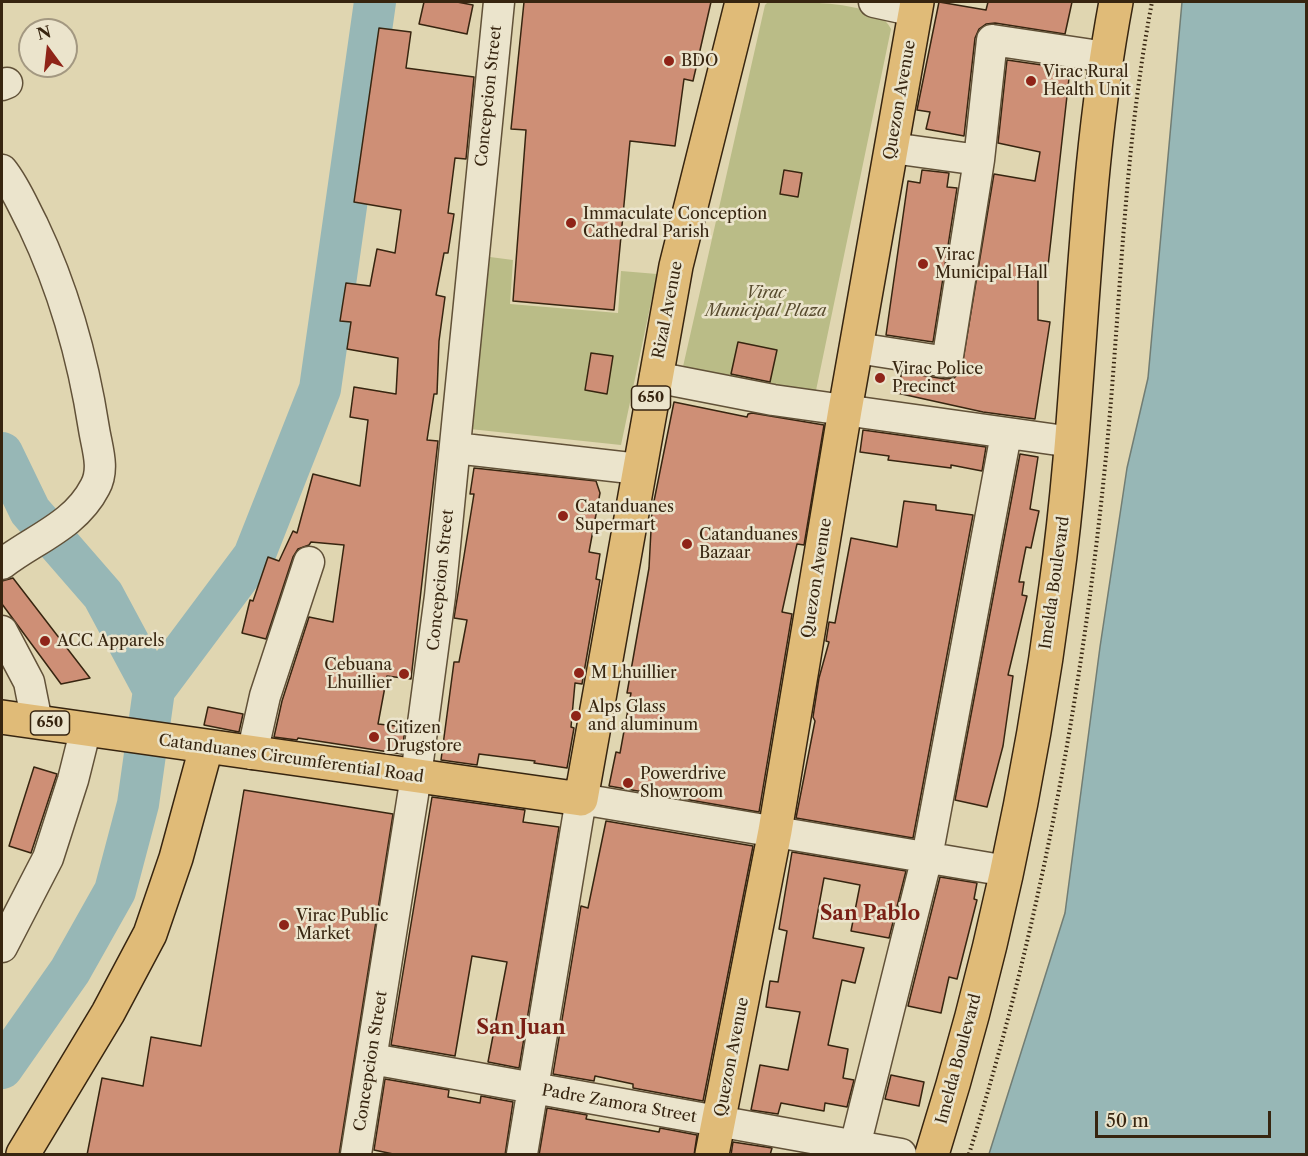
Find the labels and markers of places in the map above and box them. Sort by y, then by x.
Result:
place label: BDO [681,51,718,71]
marker: BDO [662,54,676,68]
place label: Virac Rural Health Unit [1043,62,1131,100]
marker: Virac Rural Health Unit [1024,74,1038,88]
place label: Immaculate Conception Cathedral Parish [583,204,767,242]
marker: Immaculate Conception Cathedral Parish [564,216,578,230]
place label: Virac Municipal Hall [935,245,1048,283]
marker: Virac Municipal Hall [916,257,930,271]
place label: Virac Police Precinct [892,359,983,397]
marker: Virac Police Precinct [873,371,887,385]
place label: Catanduanes Supermart [575,497,674,535]
marker: Catanduanes Supermart [556,509,570,523]
place label: Catanduanes Bazaar [699,525,798,563]
marker: Catanduanes Bazaar [680,537,694,551]
place label: ACC Apparels [57,631,165,651]
marker: ACC Apparels [38,634,52,648]
place label: Cebuana Lhuillier [324,655,392,693]
place label: M Lhuillier [591,663,677,683]
marker: M Lhuillier [572,666,586,680]
marker: Cebuana Lhuillier [397,667,411,681]
place label: Alps Glass and aluminum [588,697,698,735]
marker: Alps Glass and aluminum [569,709,583,723]
place label: Citizen Drugstore [386,718,462,756]
marker: Citizen Drugstore [367,730,381,744]
place label: Powerdrive Showroom [640,764,726,802]
marker: Powerdrive Showroom [621,776,635,790]
place label: Virac Public Market [296,906,388,944]
marker: Virac Public Market [277,918,291,932]

